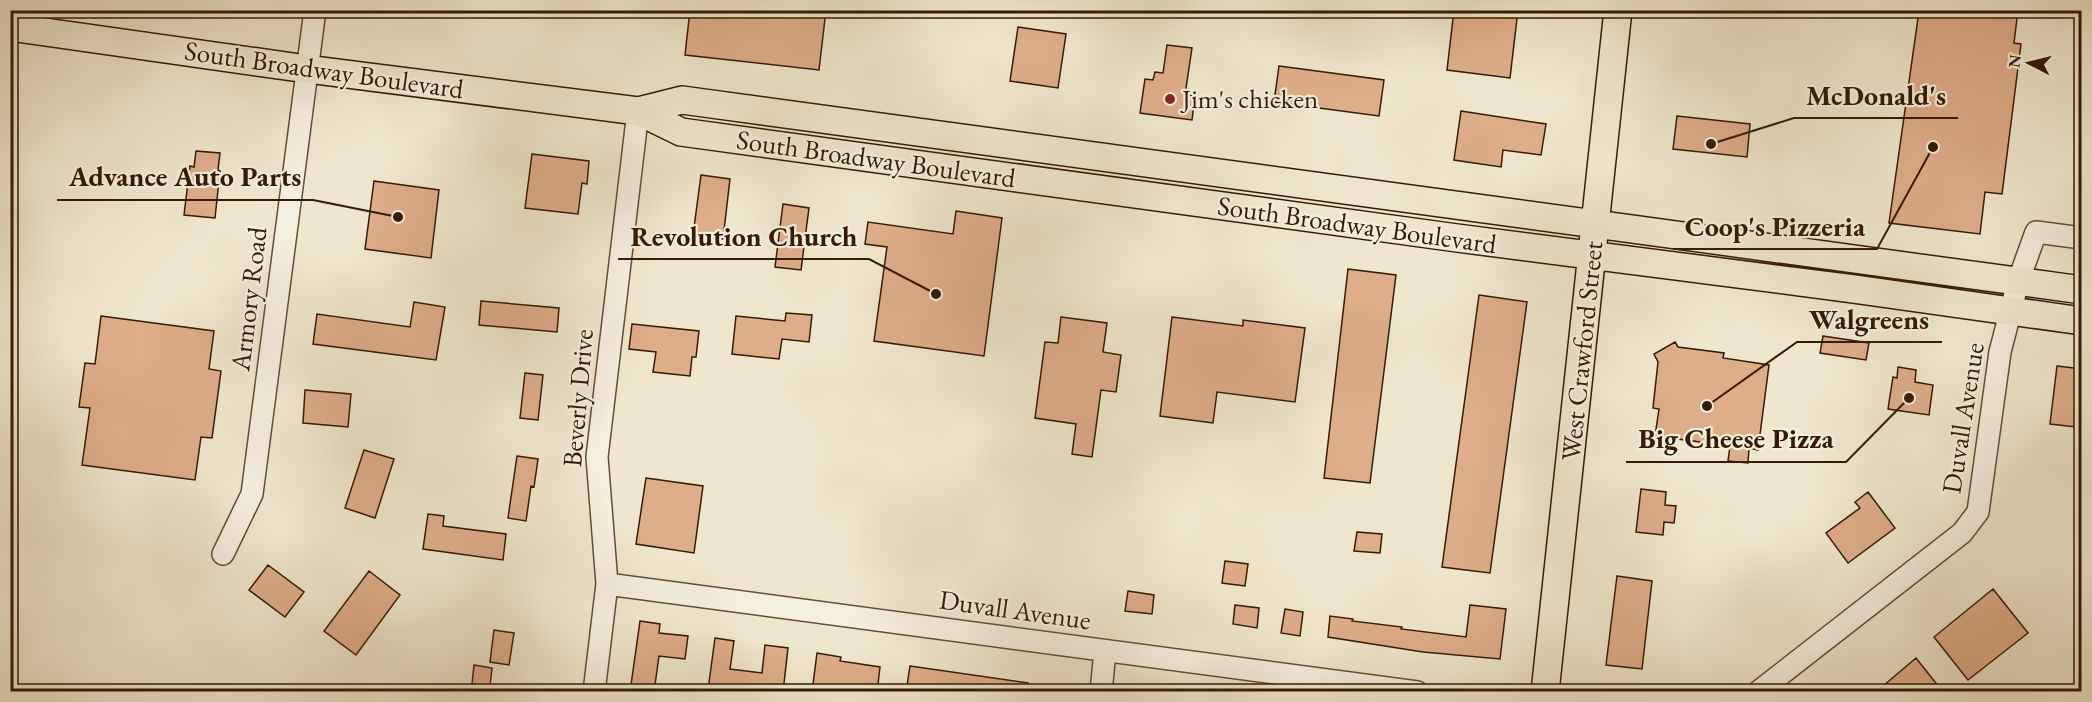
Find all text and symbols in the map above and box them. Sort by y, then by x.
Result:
street label: South Broadway Boulevard [182,33,466,106]
north arrow [1999,33,2059,93]
text: N [2003,53,2026,69]
callout: McDonald's [1794,72,1958,118]
text: McDonald's [1806,77,1946,113]
place label: Jim's chicken [1180,81,1318,116]
marker: Jim's chicken [1163,92,1177,106]
street label: South Broadway Boulevard [734,122,1018,195]
callout: Advance Auto Parts [57,154,313,200]
text: Advance Auto Parts [68,158,301,194]
street label: South Broadway Boulevard [1215,188,1499,261]
callout: Coop's Pizzeria [1673,203,1877,249]
text: Coop's Pizzeria [1685,208,1866,244]
callout: Revolution Church [618,213,869,259]
text: Revolution Church [631,218,858,254]
street label: Armory Road [222,225,275,374]
street label: West Crawford Street [1553,239,1610,463]
callout: Walgreens [1797,296,1942,342]
text: Walgreens [1809,301,1929,337]
street label: Beverly Drive [554,327,601,468]
street label: Duvall Avenue [1933,340,1992,496]
callout: Big Cheese Pizza [1626,416,1846,462]
text: Big Cheese Pizza [1638,420,1835,456]
street label: Duvall Avenue [937,582,1093,637]

